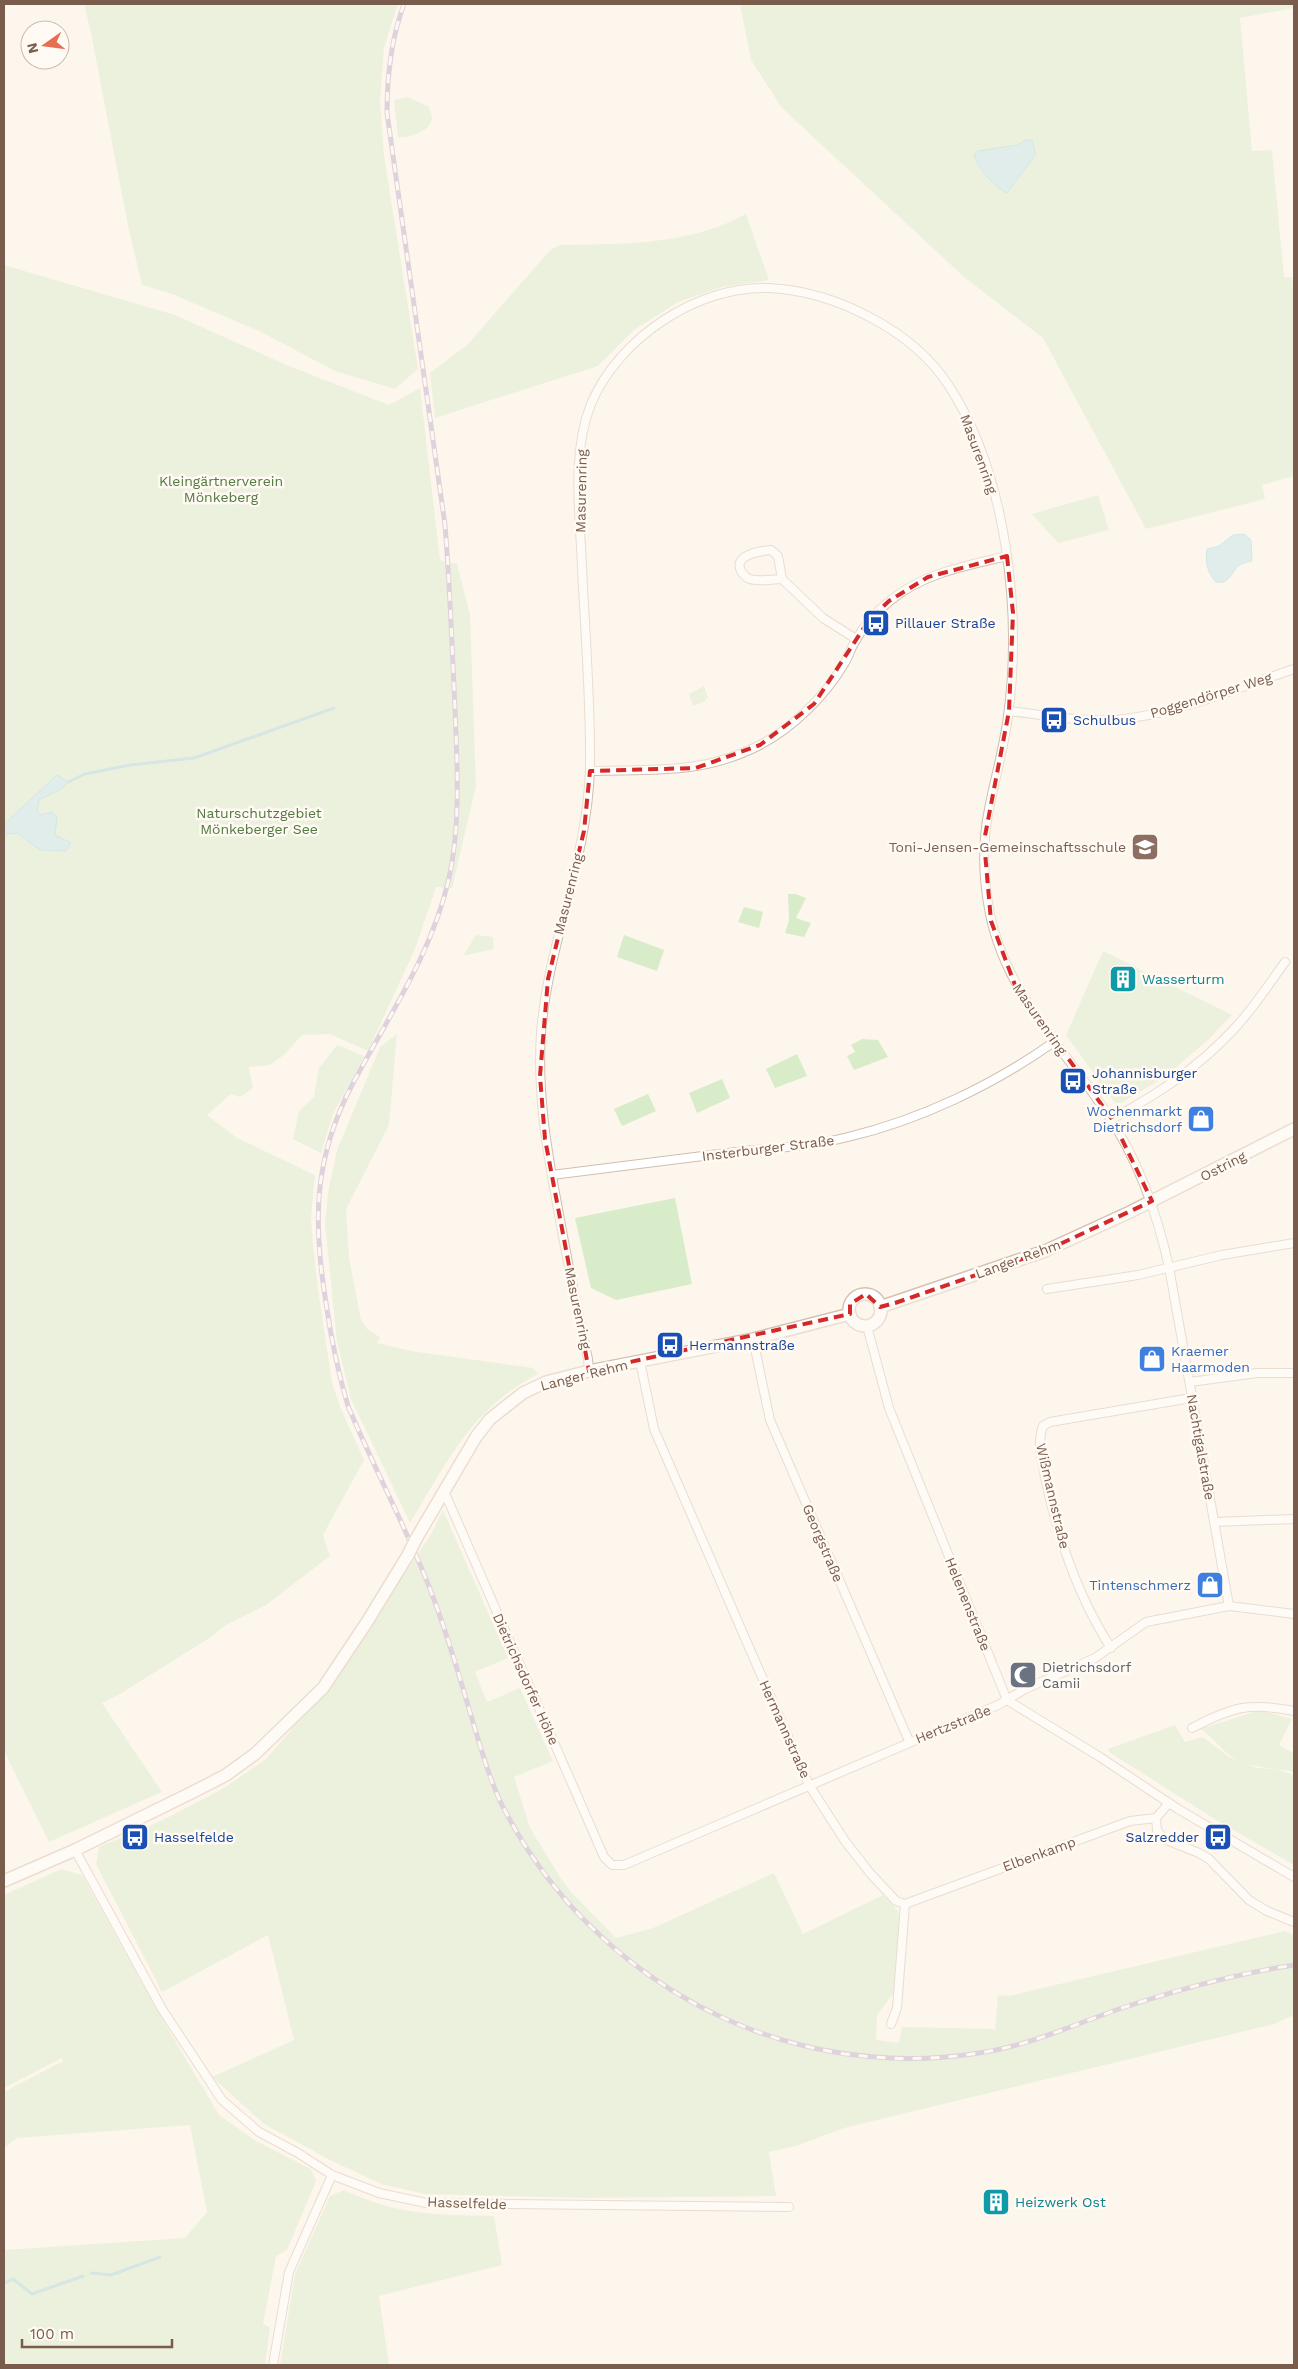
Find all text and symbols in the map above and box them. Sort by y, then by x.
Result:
north arrow [20,20,70,70]
text: N [23,41,41,55]
street label: Masurenring [957,412,1001,497]
street label: Masurenring [572,449,590,533]
park label: Kleingärtnerverein Mönkeberg [159,473,283,505]
bus stop icon: Pillauer Straße [861,608,891,638]
place label: Pillauer Straße [895,615,996,631]
street label: Poggendörper Weg [1148,669,1274,721]
bus stop icon: Schulbus [1039,705,1069,735]
place label: Schulbus [1073,712,1136,728]
park label: Naturschutzgebiet Mönkeberger See [196,805,322,837]
school or university icon: Toni-Jensen-Gemeinschaftsschule [1130,832,1160,862]
place label: Toni-Jensen-Gemeinschaftsschule [889,839,1126,855]
street label: Masurenring [550,851,586,936]
building icon: Wasserturm [1108,964,1138,994]
place label: Wasserturm [1142,971,1225,987]
street label: Masurenring [1009,980,1071,1058]
place label: Johannisburger Straße [1092,1065,1198,1097]
bus stop icon: Johannisburger Straße [1058,1066,1088,1096]
place label: Wochenmarkt Dietrichsdorf [1087,1103,1182,1135]
shop icon: Wochenmarkt Dietrichsdorf [1186,1104,1216,1134]
street label: Insterburger Straße [701,1132,835,1164]
street label: Ostring [1197,1147,1249,1184]
street label: Langer Rehm [973,1236,1063,1282]
street label: Masurenring [561,1265,595,1351]
bus stop icon: Hermannstraße [655,1330,685,1360]
place label: Hermannstraße [689,1337,795,1353]
place label: Kraemer Haarmoden [1171,1343,1250,1375]
shop icon: Kraemer Haarmoden [1137,1344,1167,1374]
street label: Langer Rehm [538,1356,630,1394]
street label: Nachtigalstraße [1184,1393,1218,1501]
street label: Wißmannstraße [1033,1442,1073,1550]
street label: Georgstraße [799,1502,847,1584]
street label: Helenenstraße [942,1555,994,1653]
shop icon: Tintenschmerz [1195,1570,1225,1600]
place label: Tintenschmerz [1089,1577,1191,1593]
street label: Dietrichsdorfer Höhe [490,1611,562,1747]
place label: Dietrichsdorf Camii [1042,1659,1132,1691]
mosque icon: Dietrichsdorf Camii [1008,1660,1038,1690]
street label: Hermannstraße [756,1677,814,1781]
street label: Hertzstraße [913,1702,993,1746]
bus stop icon: Hasselfelde [120,1822,150,1852]
bus stop icon: Salzredder [1203,1822,1233,1852]
place label: Hasselfelde [154,1829,234,1845]
place label: Salzredder [1126,1829,1199,1845]
street label: Elbenkamp [1000,1833,1078,1875]
building icon: Heizwerk Ost [981,2187,1011,2217]
street label: Hasselfelde [427,2194,507,2212]
place label: Heizwerk Ost [1015,2194,1106,2210]
scale bar [22,2316,172,2348]
text: 100 m [30,2325,74,2343]

